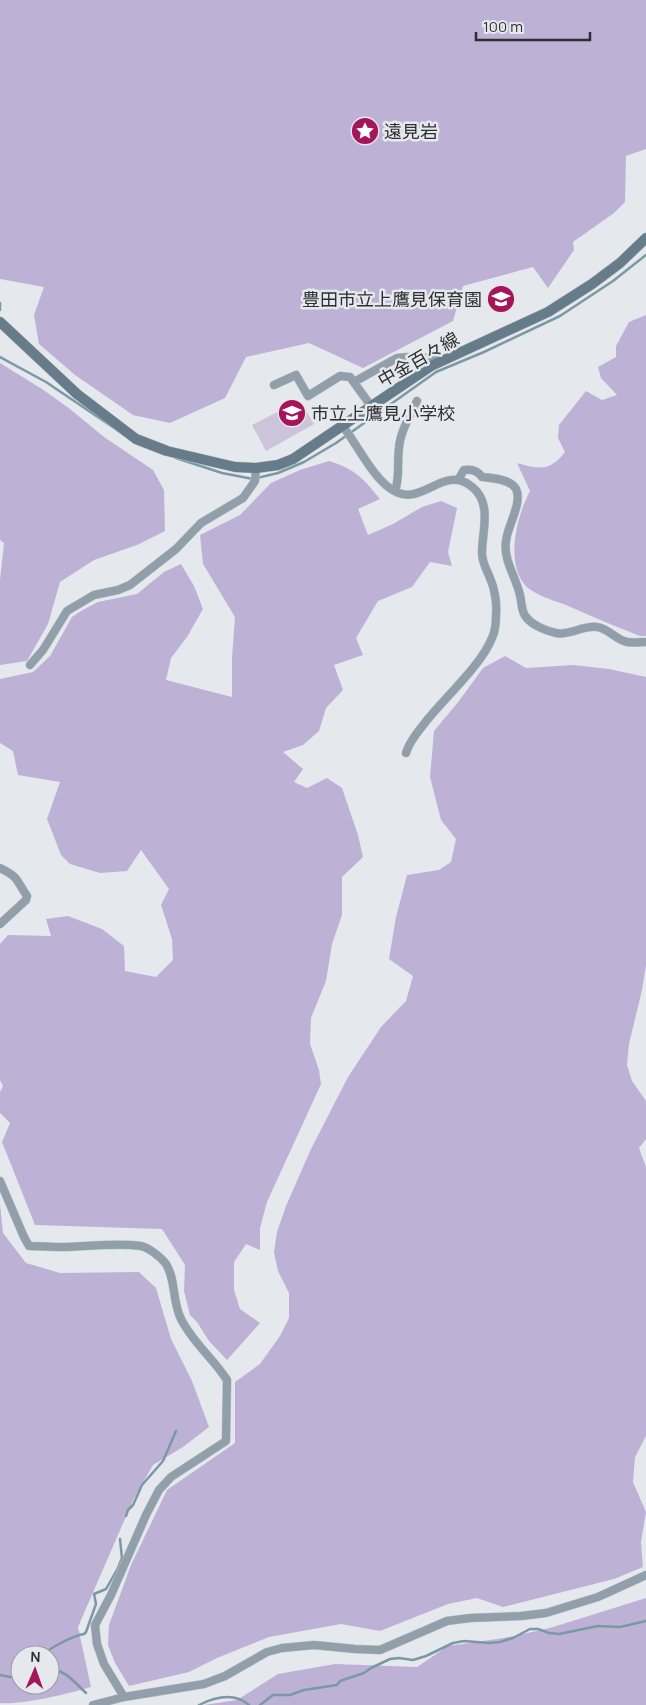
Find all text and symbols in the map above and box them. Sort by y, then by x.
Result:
scale bar [476,10,590,42]
text: 100 m [483,16,523,37]
place icon: 遠見岩 [350,116,380,146]
place label: 遠見岩 [384,119,438,143]
school or university icon: 豊田市立上鷹見保育園 [486,284,516,314]
place label: 豊田市立上鷹見保育園 [302,287,482,311]
street label: 中金百々線 [373,326,463,392]
school or university icon: 市立上鷹見小学校 [277,398,307,428]
place label: 市立上鷹見小学校 [311,401,455,425]
north arrow [10,1645,60,1695]
text: N [30,1647,41,1666]

